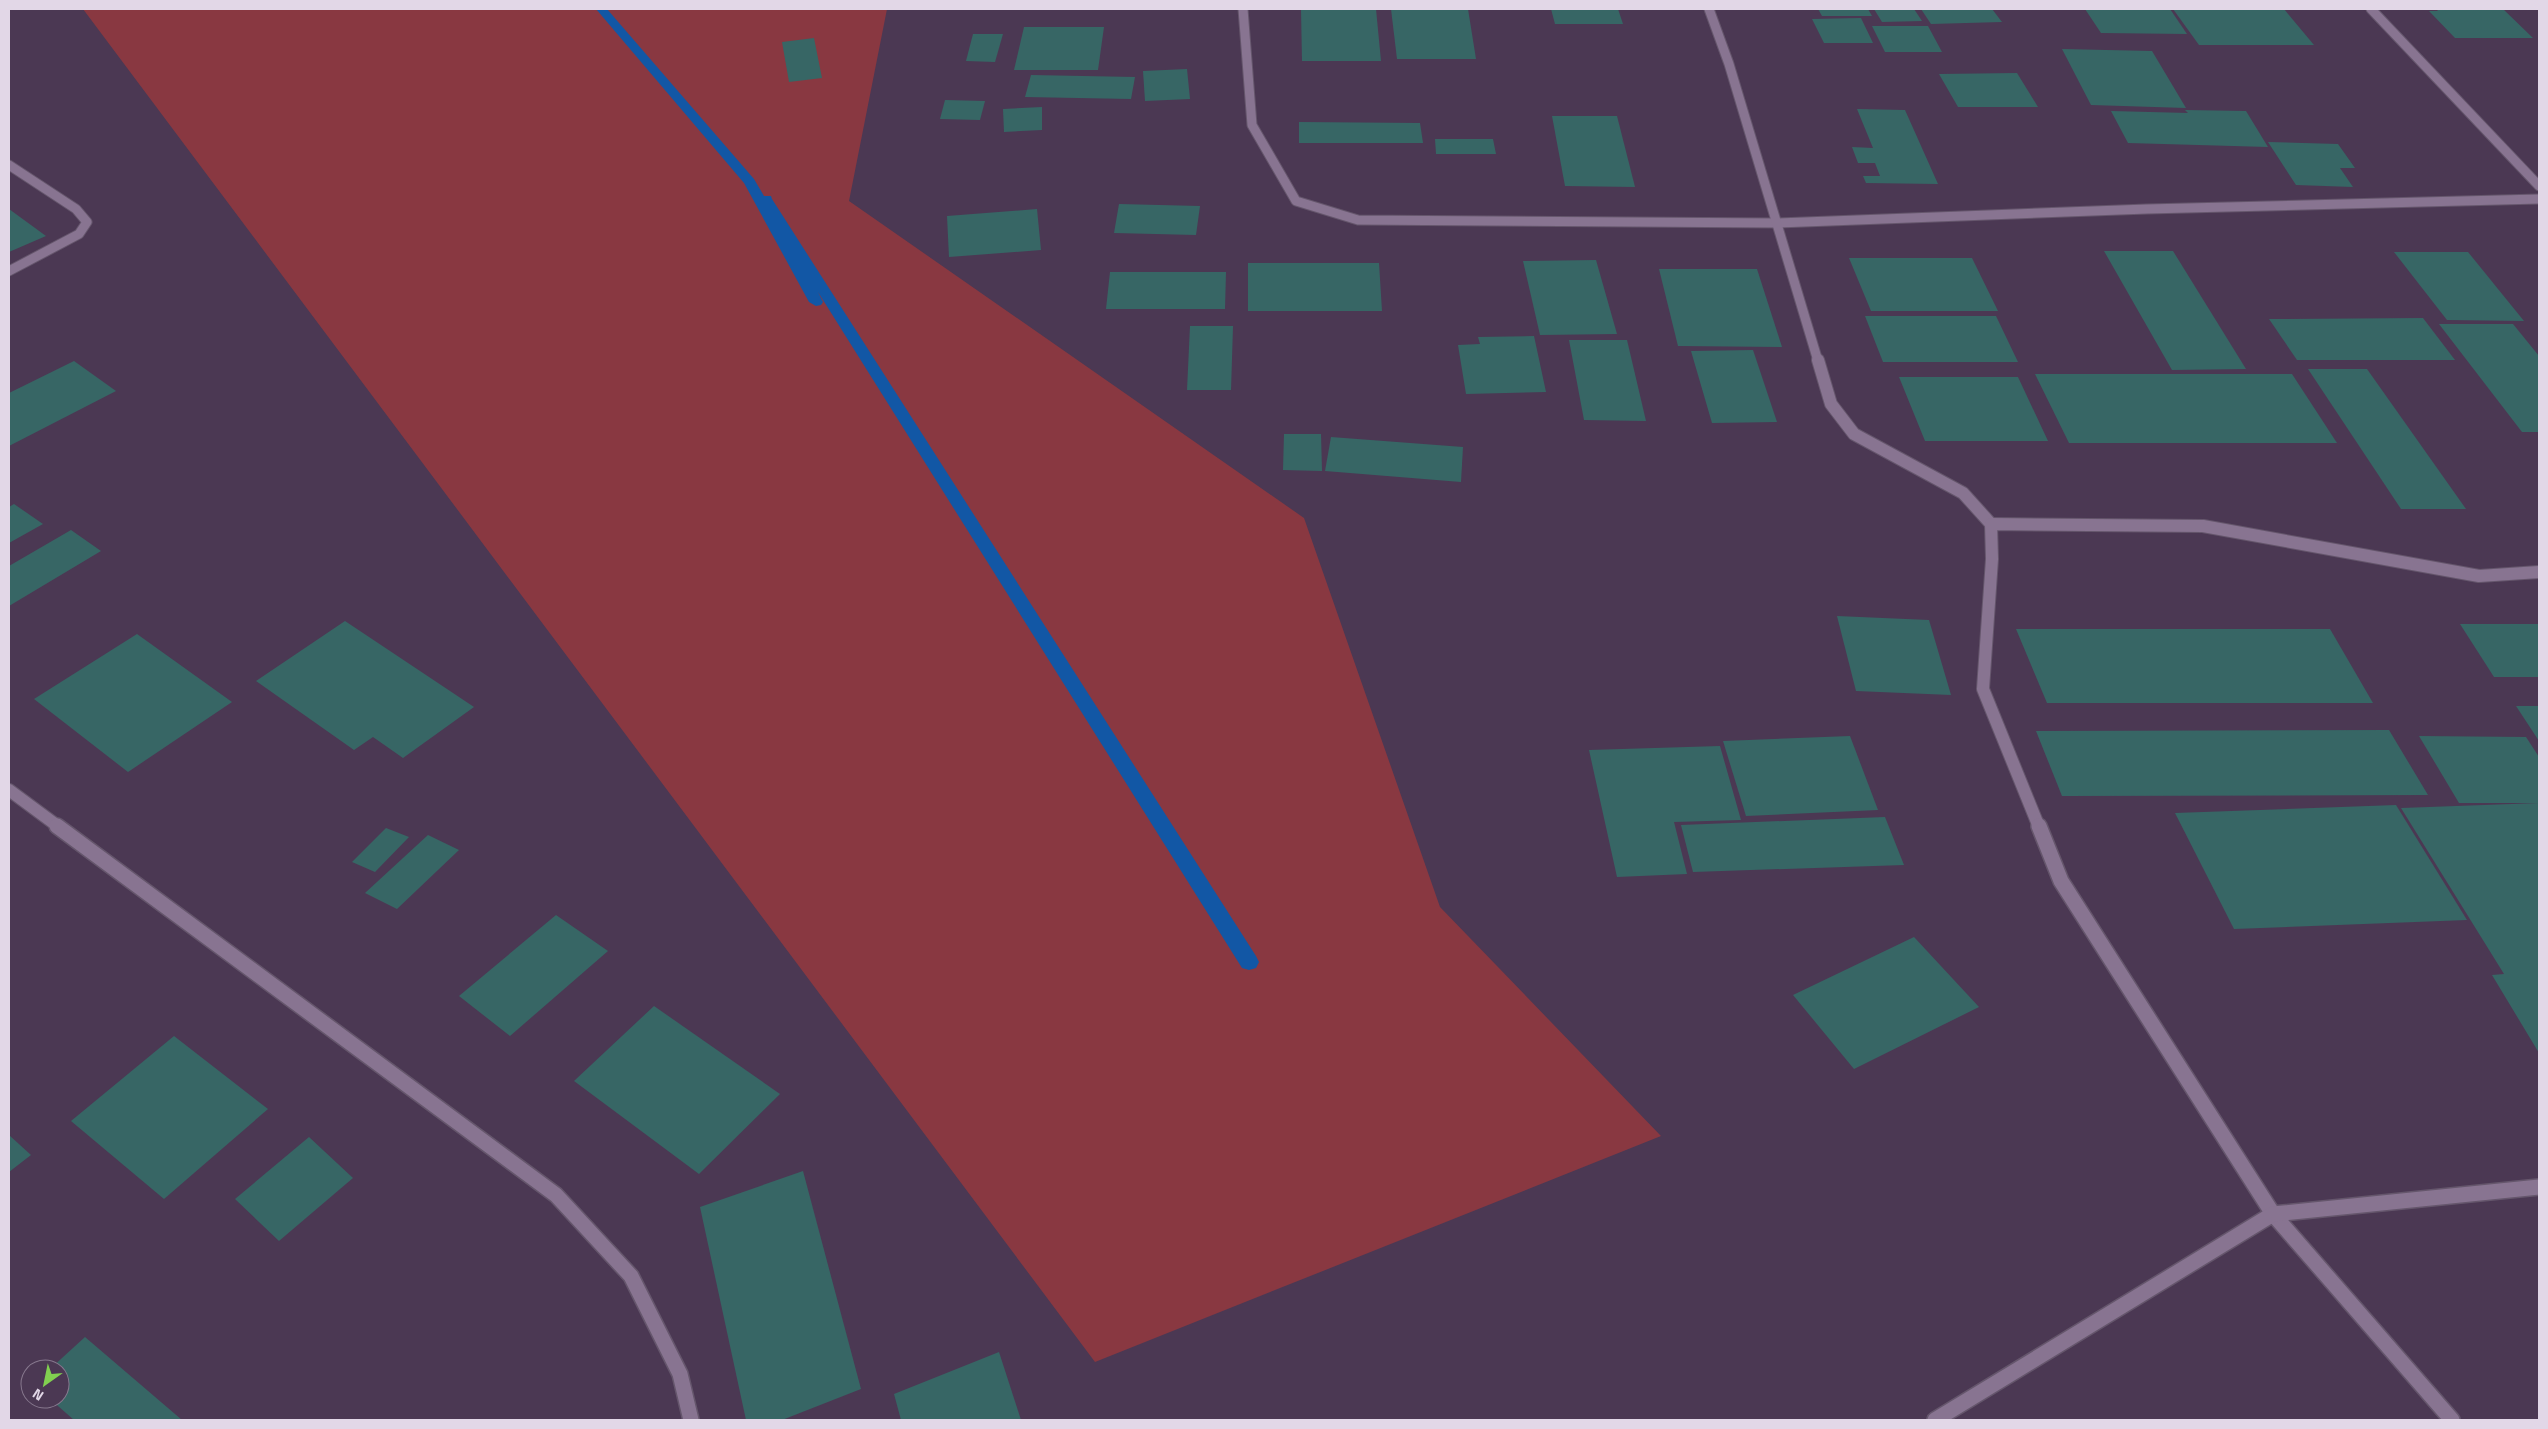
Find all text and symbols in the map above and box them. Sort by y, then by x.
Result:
north arrow [20,1359,70,1409]
text: N [28,1384,47,1407]

